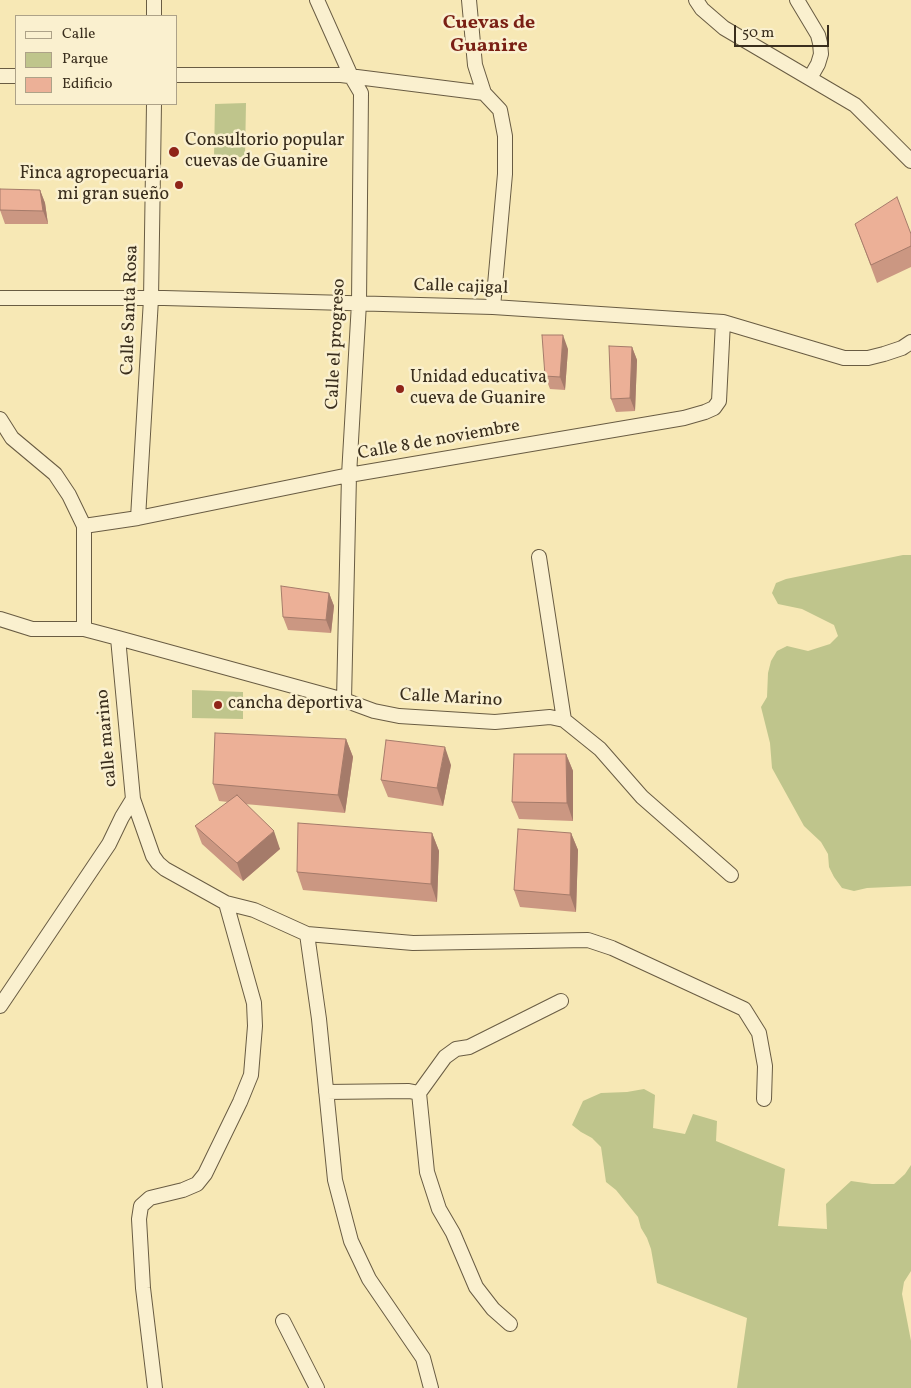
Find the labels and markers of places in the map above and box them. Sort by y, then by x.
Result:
place label: Consultorio popular cuevas de Guanire [185,131,344,173]
marker: Consultorio popular cuevas de Guanire [167,145,181,159]
place label: Finca agropecuaria mi gran sueño [19,164,169,206]
marker: Finca agropecuaria mi gran sueño [173,179,185,191]
place label: Unidad educativa cueva de Guanire [410,368,547,410]
marker: Unidad educativa cueva de Guanire [394,383,406,395]
place label: cancha deportiva [228,694,363,716]
marker: cancha deportiva [212,699,224,711]

